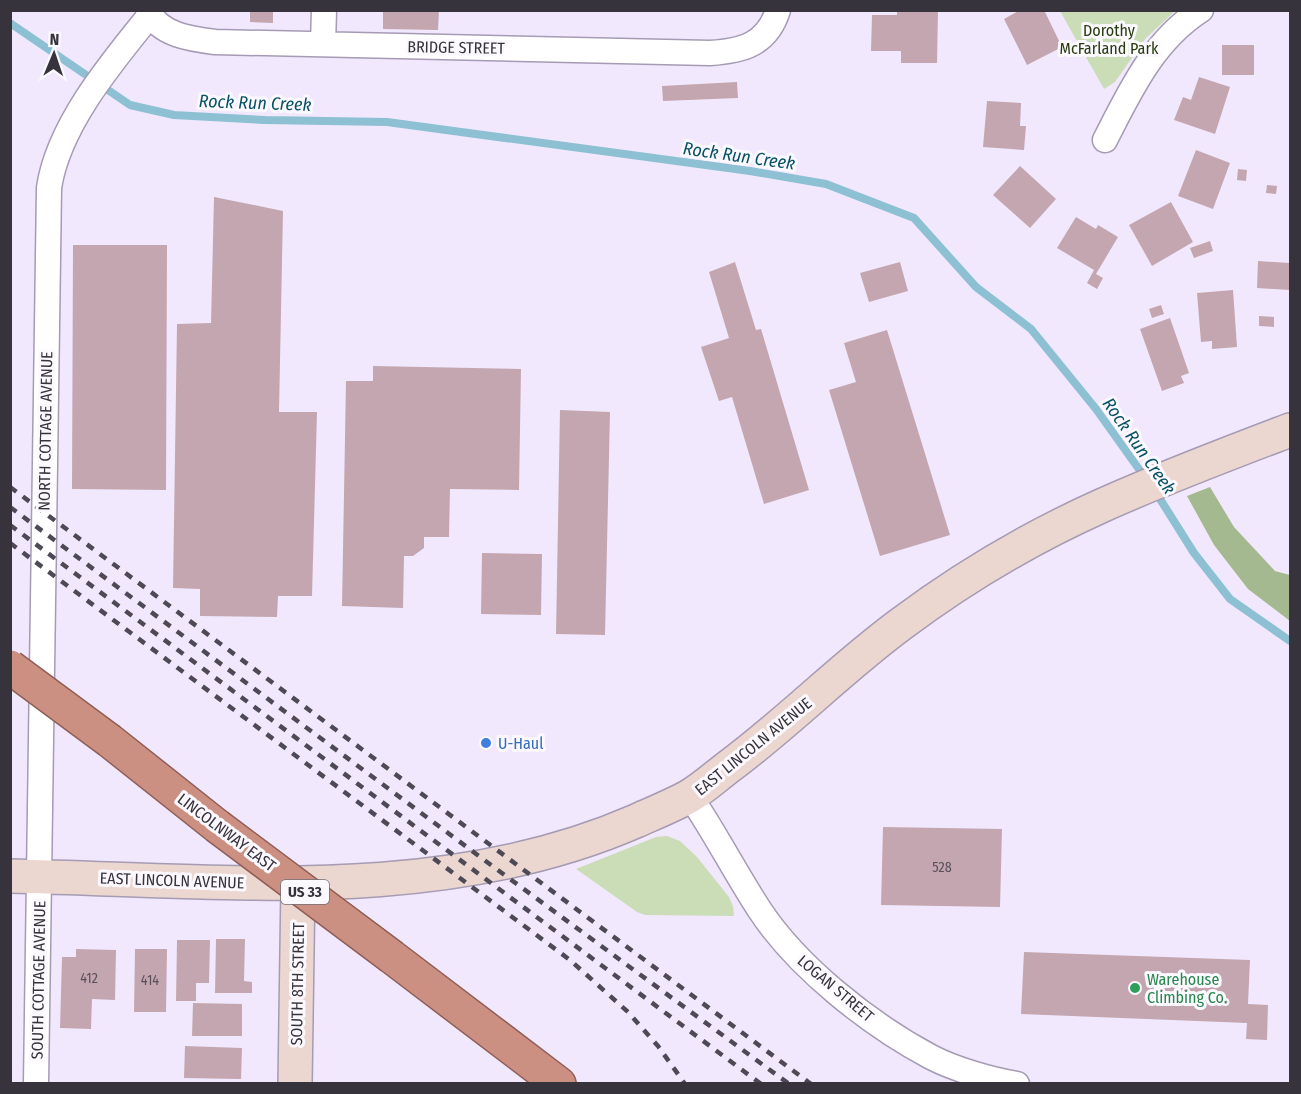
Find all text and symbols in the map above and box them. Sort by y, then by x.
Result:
park label: Dorothy McFarland Park [1060,21,1159,58]
north arrow [24,24,84,84]
text: N [49,30,60,49]
street label: BRIDGE STREET [407,37,505,58]
water label: Rock Run Creek [198,90,312,116]
water label: Rock Run Creek [682,137,796,175]
street label: NORTH COTTAGE AVENUE [35,351,56,511]
water label: Rock Run Creek [1098,394,1180,499]
street label: EAST LINCOLN AVENUE [691,694,815,799]
place label: U-Haul [498,734,543,753]
marker: U-Haul [479,736,493,750]
street label: LINCOLNWAY EAST [174,789,280,876]
house number: 528 [932,859,952,876]
street label: EAST LINCOLN AVENUE [99,868,245,893]
road number: US 33 [281,880,329,904]
street label: SOUTH COTTAGE AVENUE [28,900,49,1060]
street label: SOUTH 8TH STREET [287,922,308,1046]
street label: LOGAN STREET [794,951,878,1026]
house number: 412 [80,970,98,987]
place label: Warehouse Climbing Co. [1147,970,1227,1007]
house number: 414 [141,972,159,989]
marker: Warehouse Climbing Co. [1128,981,1142,995]

